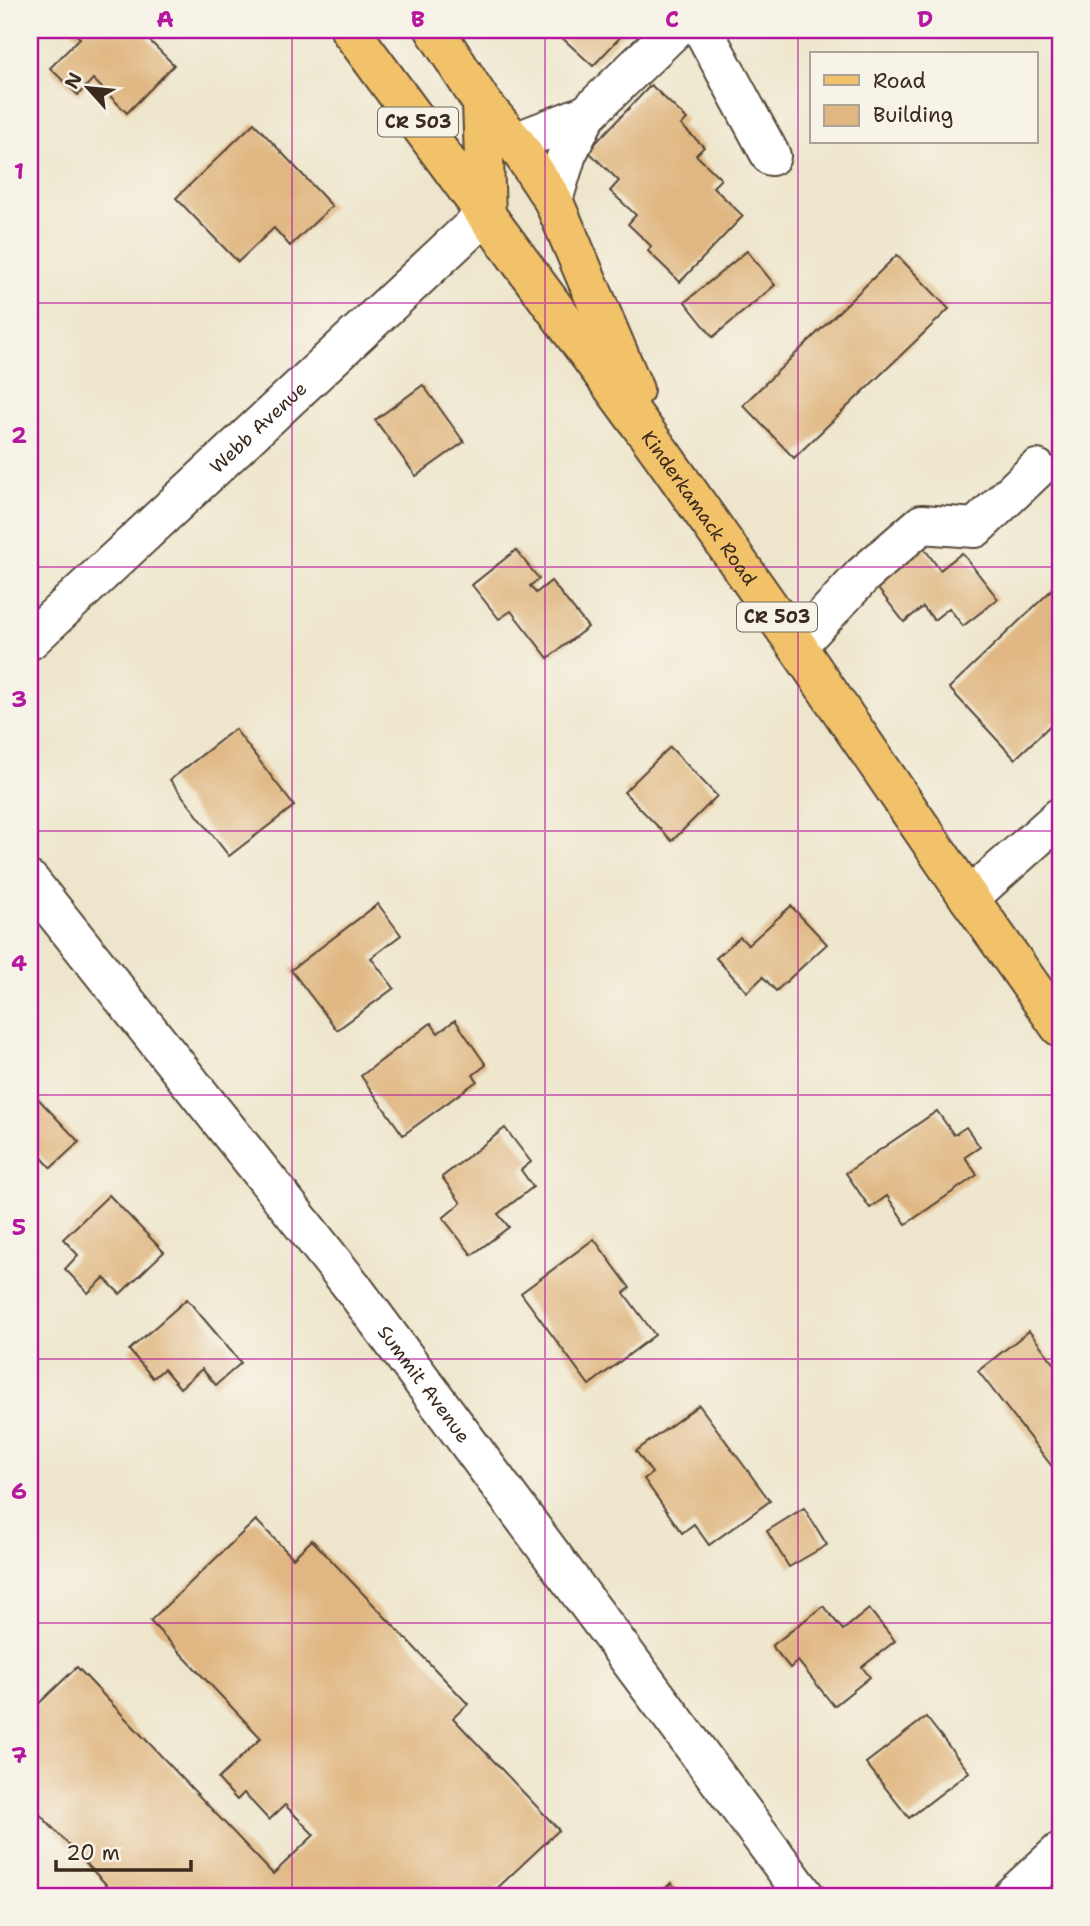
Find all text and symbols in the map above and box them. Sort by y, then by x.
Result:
text: A [156,4,174,34]
text: B [411,4,425,34]
text: C [665,4,679,34]
text: D [917,4,933,34]
north arrow [52,52,122,122]
legend [810,52,1038,144]
text: Road [873,67,926,95]
text: N [59,68,88,93]
text: Building [873,101,953,129]
road number: CR 503 [378,107,458,136]
text: 1 [14,156,24,186]
street label: Webb Avenue [204,376,312,478]
text: 2 [11,420,27,450]
street label: Kinderkamack Road [636,425,763,590]
road number: CR 503 [737,602,817,632]
text: 3 [11,684,27,714]
text: 4 [11,948,27,978]
text: 5 [12,1212,26,1242]
street label: Summit Avenue [372,1320,476,1448]
text: 6 [11,1476,27,1506]
text: 7 [11,1740,27,1770]
scale bar [56,1828,191,1872]
text: 20 m [66,1839,120,1867]

